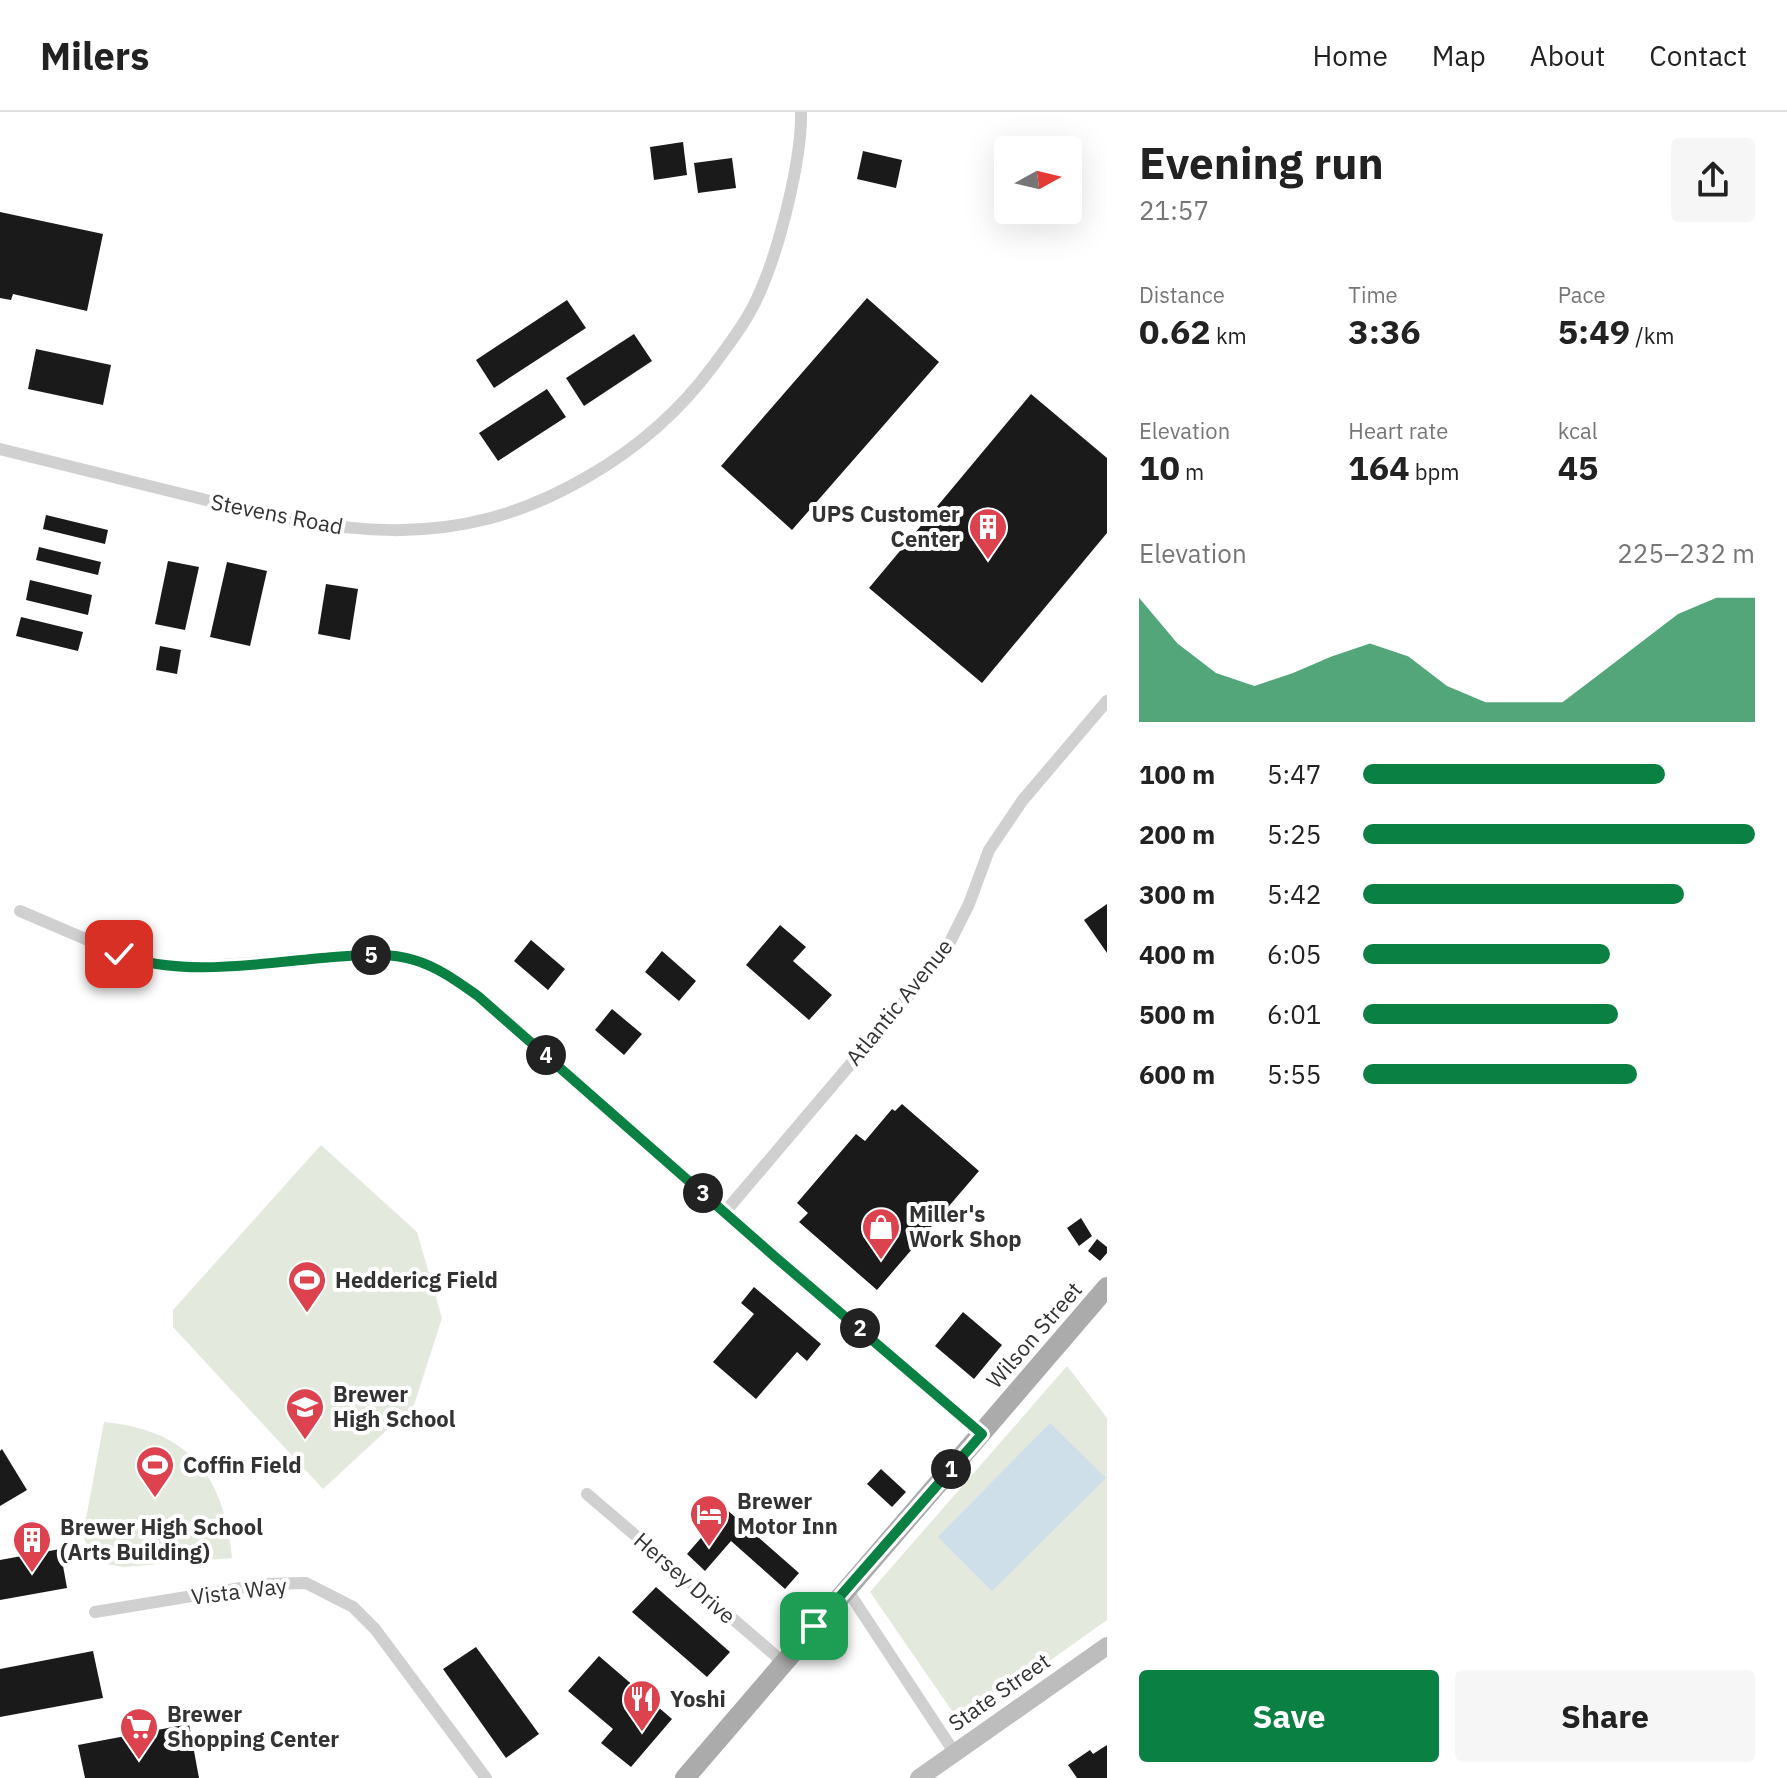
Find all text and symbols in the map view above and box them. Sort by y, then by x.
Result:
text: Milers [40,31,149,80]
text: Home [1312,37,1388,74]
text: Map [1432,37,1486,74]
text: About [1530,37,1605,74]
text: Contact [1649,37,1747,74]
text: Evening run [1139,134,1384,191]
north arrow [994,136,1082,224]
map controls [994,136,1082,224]
button: share [1671,138,1755,222]
text: 21:57 [1139,193,1209,227]
text: Distance [1139,280,1225,309]
text: Time [1348,280,1398,309]
text: Pace [1558,280,1606,309]
text: 0.62 [1139,309,1211,353]
text: 3:36 [1348,309,1421,353]
text: 5:49 [1558,309,1630,353]
text: km [1211,321,1247,350]
text: /km [1630,321,1675,350]
text: Elevation [1139,416,1230,445]
text: Heart rate [1348,416,1448,445]
text: kcal [1558,416,1598,445]
text: 10 [1139,445,1180,489]
text: 164 [1348,445,1410,489]
text: 45 [1558,445,1598,489]
text: m [1180,457,1204,486]
text: bpm [1410,457,1459,486]
street label: Stevens Road [209,486,346,541]
place label: UPS Customer Center [812,499,960,553]
building icon: UPS Customer Center [967,506,1009,561]
text: Elevation [1139,536,1247,570]
text: 225–232 m [1617,536,1755,570]
text: 100 m [1139,757,1215,791]
text: 5:47 [1267,757,1321,791]
text: 200 m [1139,817,1215,851]
text: 5:25 [1267,817,1321,851]
text: 300 m [1139,877,1215,911]
text: 5:42 [1267,877,1321,911]
pin [85,920,153,988]
icon: check [97,932,141,976]
street label: Atlantic Avenue [839,932,959,1071]
pin: 5 [351,935,391,975]
text: 400 m [1139,937,1215,971]
text: 6:05 [1267,937,1321,971]
text: 5 [364,940,378,969]
text: 500 m [1139,997,1215,1031]
text: 6:01 [1267,997,1321,1031]
pin: 4 [526,1035,566,1075]
text: 4 [539,1040,553,1069]
text: 600 m [1139,1057,1215,1091]
text: 5:55 [1267,1057,1321,1091]
pin: 3 [683,1173,723,1213]
text: 3 [696,1178,710,1207]
place label: Miller's Work Shop [909,1199,1022,1253]
shop icon: Miller's Work Shop [860,1206,902,1261]
sports icon: Heddericg Field [286,1259,328,1314]
place label: Heddericg Field [335,1265,498,1294]
street label: Wilson Street [979,1275,1088,1394]
pin: 2 [840,1308,880,1348]
text: 2 [853,1313,867,1342]
place label: Brewer High School [333,1379,456,1433]
school or university icon: Brewer High School [284,1386,326,1441]
sports icon: Coffin Field [134,1444,176,1499]
pin: 1 [931,1449,971,1489]
place label: Coffin Field [183,1450,302,1479]
text: 1 [944,1454,958,1483]
place label: Brewer Motor Inn [737,1486,838,1540]
hotel icon: Brewer Motor Inn [688,1493,730,1548]
place label: Brewer High School (Arts Building) [60,1512,263,1566]
building icon: Brewer High School (Arts Building) [11,1519,53,1574]
street label: Hersey Drive [628,1525,742,1630]
street label: Vista Way [189,1570,288,1611]
pin [780,1592,848,1660]
icon: arrive [792,1604,836,1648]
street label: State Street [942,1646,1055,1737]
button: Save [1139,1670,1439,1762]
button: Share [1455,1670,1755,1762]
restaurant icon: Yoshi [621,1678,663,1733]
place label: Yoshi [670,1684,726,1713]
place label: Brewer Shopping Center [167,1699,339,1753]
supermarket icon: Brewer Shopping Center [118,1706,160,1761]

